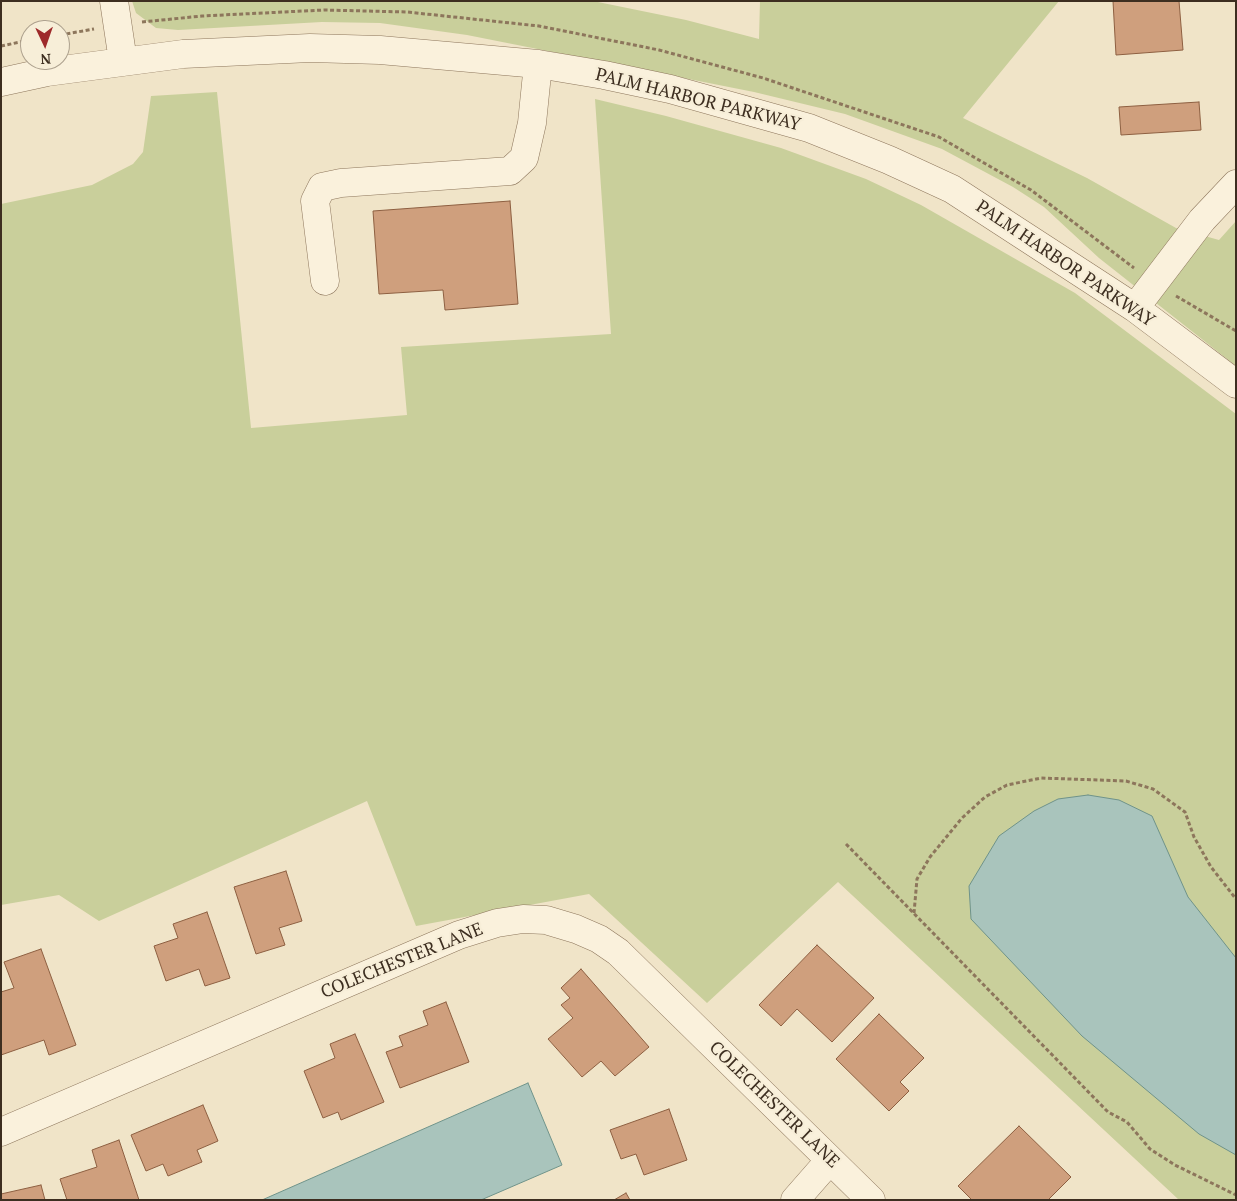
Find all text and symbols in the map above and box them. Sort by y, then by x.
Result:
north arrow [20,20,70,70]
text: N [40,50,52,69]
street label: PALM HARBOR PARKWAY [593,64,803,136]
street label: PALM HARBOR PARKWAY [972,196,1158,332]
street label: COLECHESTER LANE [318,919,486,1003]
street label: COLECHESTER LANE [704,1037,844,1173]

